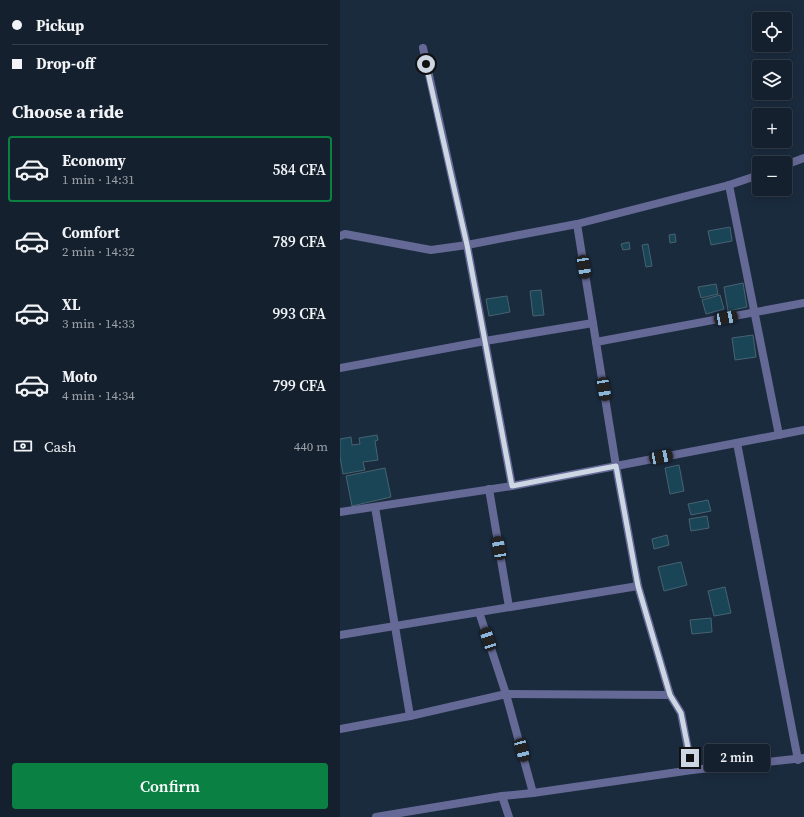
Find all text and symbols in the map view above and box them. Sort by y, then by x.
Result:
map controls [752,12,792,196]
button: locate [752,12,792,52]
text: Pickup [36,15,84,36]
text: Drop-off [36,53,95,74]
route start [417,55,435,73]
button: layers [752,60,792,100]
text: Choose a ride [12,99,124,124]
button: + [752,108,792,148]
text: Economy [62,150,126,171]
icon: car [14,151,50,187]
button: − [752,156,792,196]
text: 584 CFA [272,159,326,180]
text: 1 min · 14:31 [62,171,135,188]
text: Comfort [62,222,120,243]
icon: car [14,223,50,259]
text: 789 CFA [272,231,326,252]
text: 2 min · 14:32 [62,243,135,260]
car [576,254,592,280]
text: XL [62,294,81,315]
icon: car [14,295,50,331]
text: 993 CFA [272,303,326,324]
car [713,310,739,326]
text: 3 min · 14:33 [62,315,135,332]
text: Moto [62,366,97,387]
icon: car [14,367,50,403]
text: 799 CFA [272,375,326,396]
car [596,376,612,402]
text: 4 min · 14:34 [62,387,135,404]
icon: cash [12,435,34,457]
text: Cash [44,436,76,457]
text: 440 m [294,438,328,455]
car [648,449,674,465]
car [491,535,507,561]
car [479,626,497,652]
car [513,737,531,763]
callout: 2 min [704,744,770,772]
route end [681,749,699,767]
text: 2 min [720,749,754,766]
button: Confirm [12,763,328,809]

